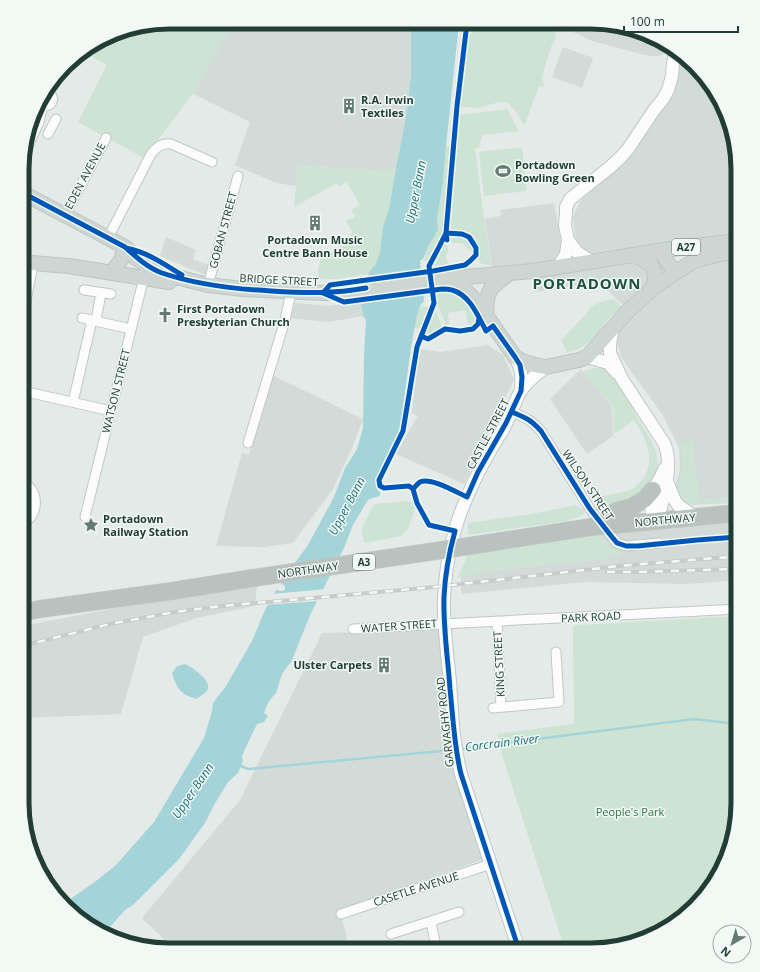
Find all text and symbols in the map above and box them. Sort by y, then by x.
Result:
scale bar [624,8,738,34]
text: 100 m [630,13,665,30]
place label: R.A. Irwin Textiles [361,92,414,120]
building icon: R.A. Irwin Textiles [340,97,358,115]
street label: EDEN AVENUE [61,140,108,212]
place label: Portadown Bowling Green [515,157,595,185]
water label: Upper Bann [401,159,430,225]
sports icon: Portadown Bowling Green [494,162,512,180]
street label: GOBAN STREET [205,190,240,270]
building icon: Portadown Music Centre Bann House [306,214,324,232]
place label: Portadown Music Centre Bann House [262,232,368,260]
road number: A27 [672,239,700,255]
street label: BRIDGE STREET [239,270,319,289]
district label: PORTADOWN [532,273,642,293]
place label: First Portadown Presbyterian Church [177,301,290,329]
church icon: First Portadown Presbyterian Church [156,306,174,324]
street label: WATSON STREET [98,347,133,434]
street label: CASTLE STREET [463,396,512,472]
street label: WILSON STREET [559,447,618,523]
water label: Upper Bann [324,474,369,538]
street label: NORTHWAY [634,509,697,530]
place label: Portadown Railway Station [103,511,188,539]
place icon: Portadown Railway Station [82,516,100,534]
road number: A3 [353,554,375,570]
street label: NORTHWAY [277,558,340,581]
street label: PARK ROAD [560,607,621,626]
street label: WATER STREET [360,615,437,636]
street label: KING STREET [489,631,508,697]
building icon: Ulster Carpets [375,656,393,674]
place label: Ulster Carpets [293,657,373,672]
street label: GARVAGHY ROAD [432,676,457,768]
water label: Corcrain River [464,729,541,755]
water label: Upper Bann [168,760,217,822]
park label: People's Park [596,804,665,819]
street label: CASETLE AVENUE [371,868,460,909]
north arrow [712,924,752,964]
text: N [717,944,734,961]

